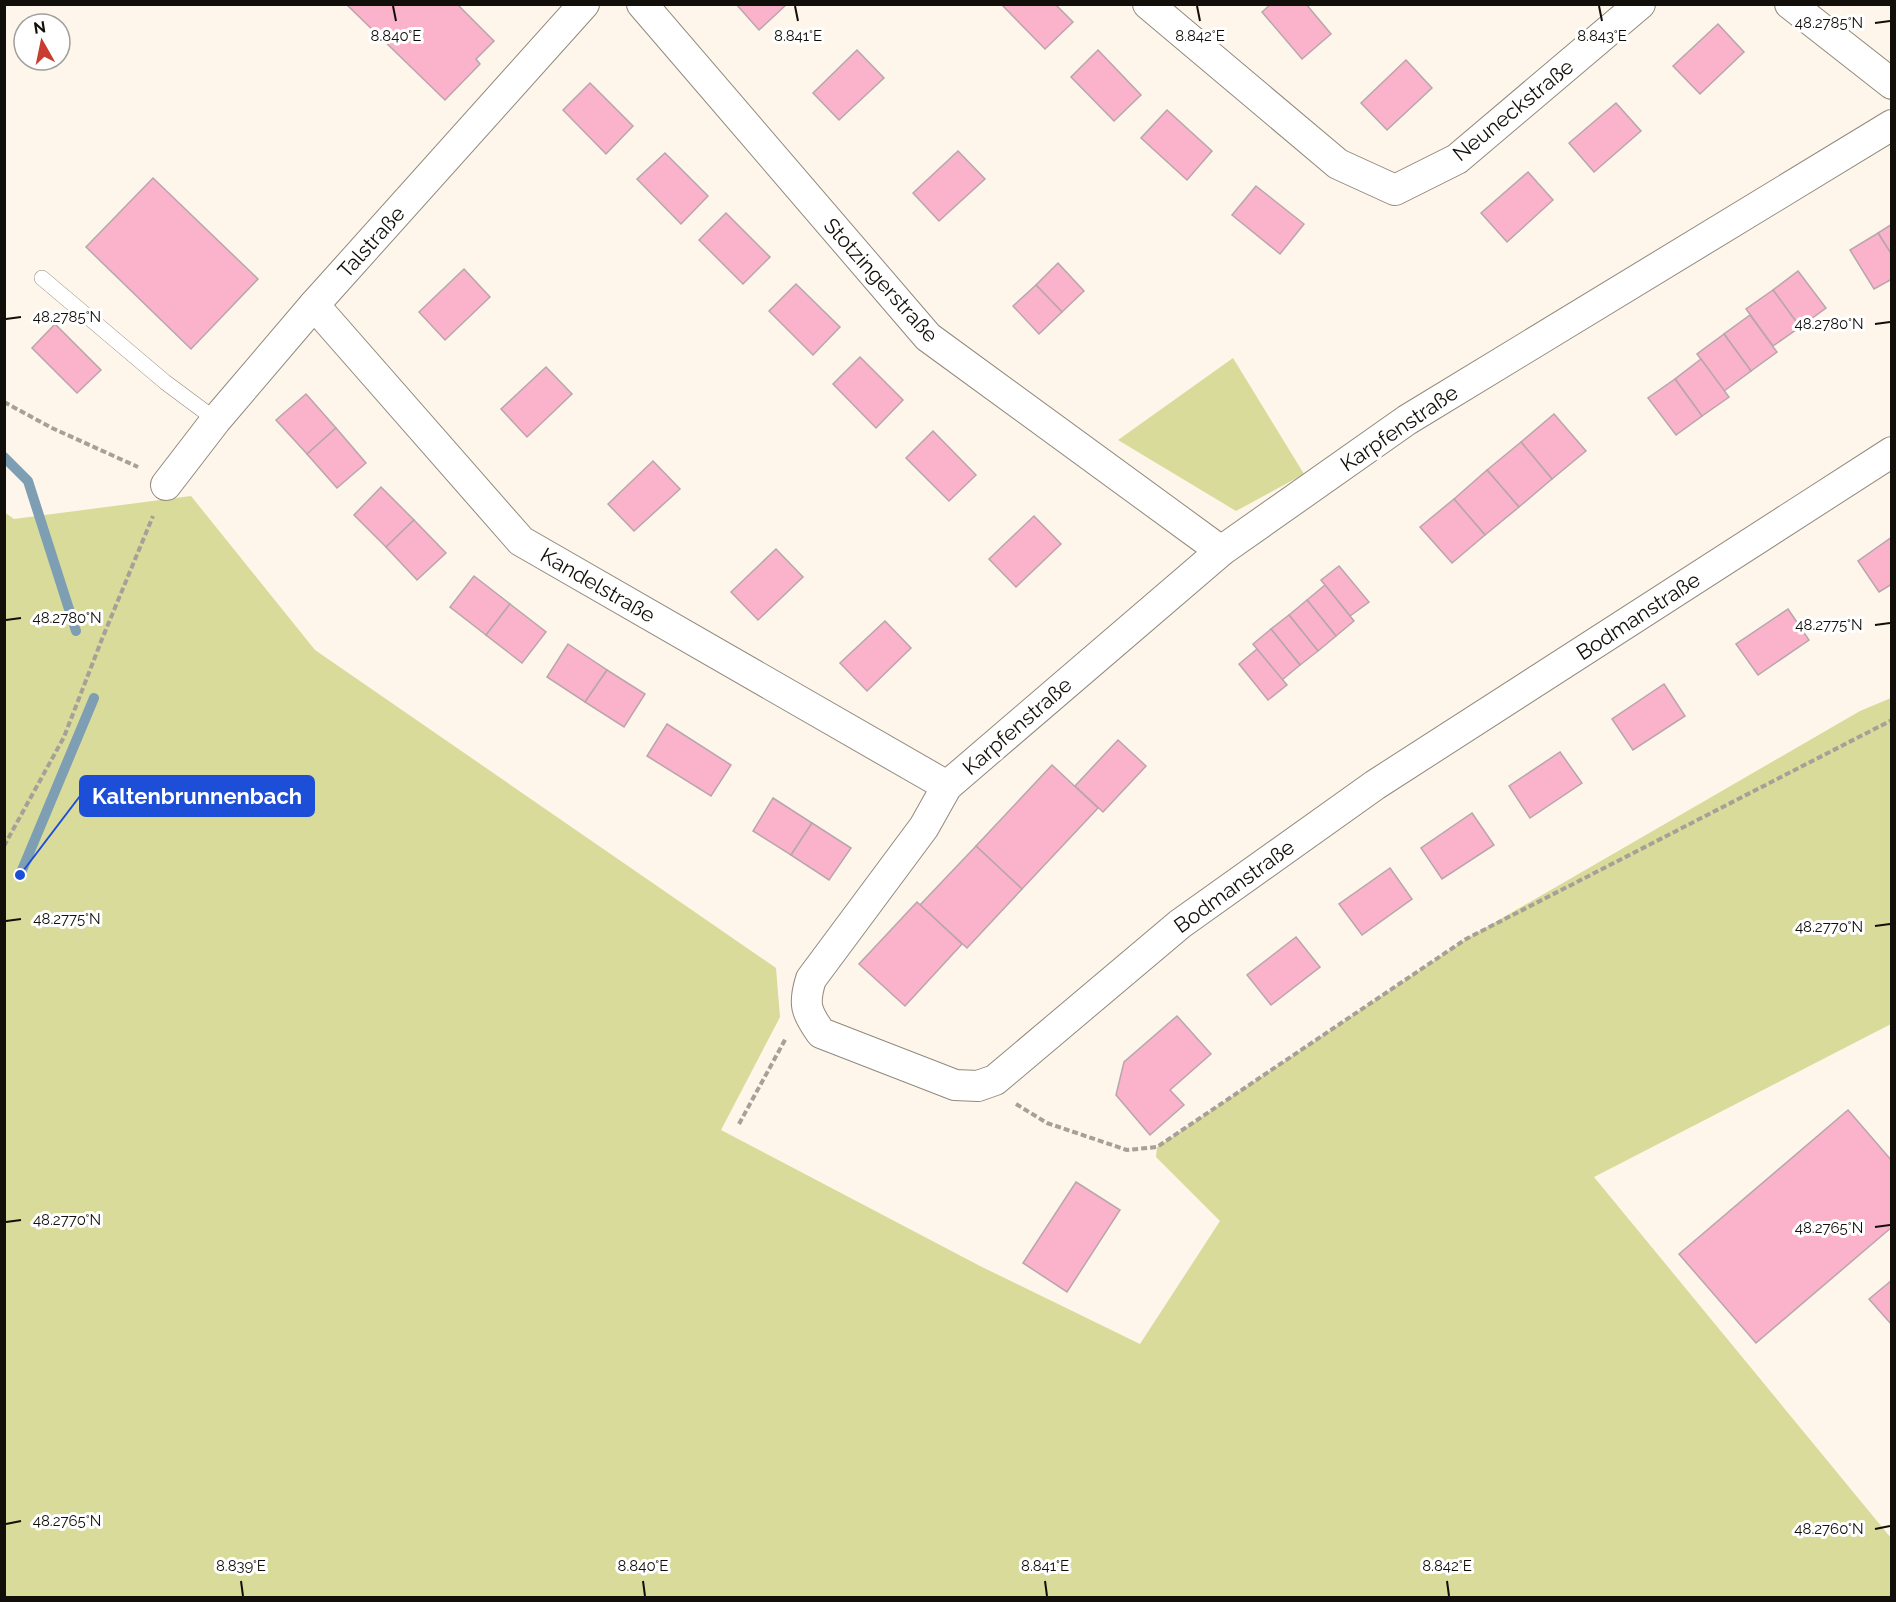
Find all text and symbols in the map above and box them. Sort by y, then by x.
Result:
north arrow [12,12,72,72]
text: 48.2785°N [1795,14,1863,32]
text: N [32,17,47,38]
text: 8.840°E [371,27,421,45]
text: 8.841°E [774,27,822,45]
text: 8.842°E [1175,27,1225,45]
text: 8.843°E [1577,27,1627,45]
street label: Neuneckstraße [1448,54,1578,166]
street label: Talstraße [332,201,410,283]
street label: Stotzingerstraße [819,213,943,347]
text: 48.2785°N [33,308,101,326]
text: 48.2780°N [1794,315,1864,333]
street label: Karpfenstraße [1336,380,1462,476]
street label: Kandelstraße [536,542,660,628]
street label: Bodmanstraße [1571,567,1705,665]
text: 48.2780°N [32,609,102,627]
text: 48.2775°N [1795,616,1863,634]
street label: Karpfenstraße [957,672,1077,780]
callout: Kaltenbrunnenbach [80,776,314,816]
text: Kaltenbrunnenbach [92,783,302,809]
street label: Bodmanstraße [1169,834,1299,938]
text: 48.2775°N [33,910,101,928]
text: 48.2770°N [1795,918,1863,936]
text: 48.2770°N [33,1211,101,1229]
text: 48.2765°N [1795,1219,1863,1237]
text: 48.2765°N [33,1512,101,1530]
text: 48.2760°N [1794,1520,1864,1538]
text: 8.839°E [216,1557,266,1575]
text: 8.840°E [618,1557,668,1575]
text: 8.841°E [1021,1557,1069,1575]
text: 8.842°E [1422,1557,1472,1575]

